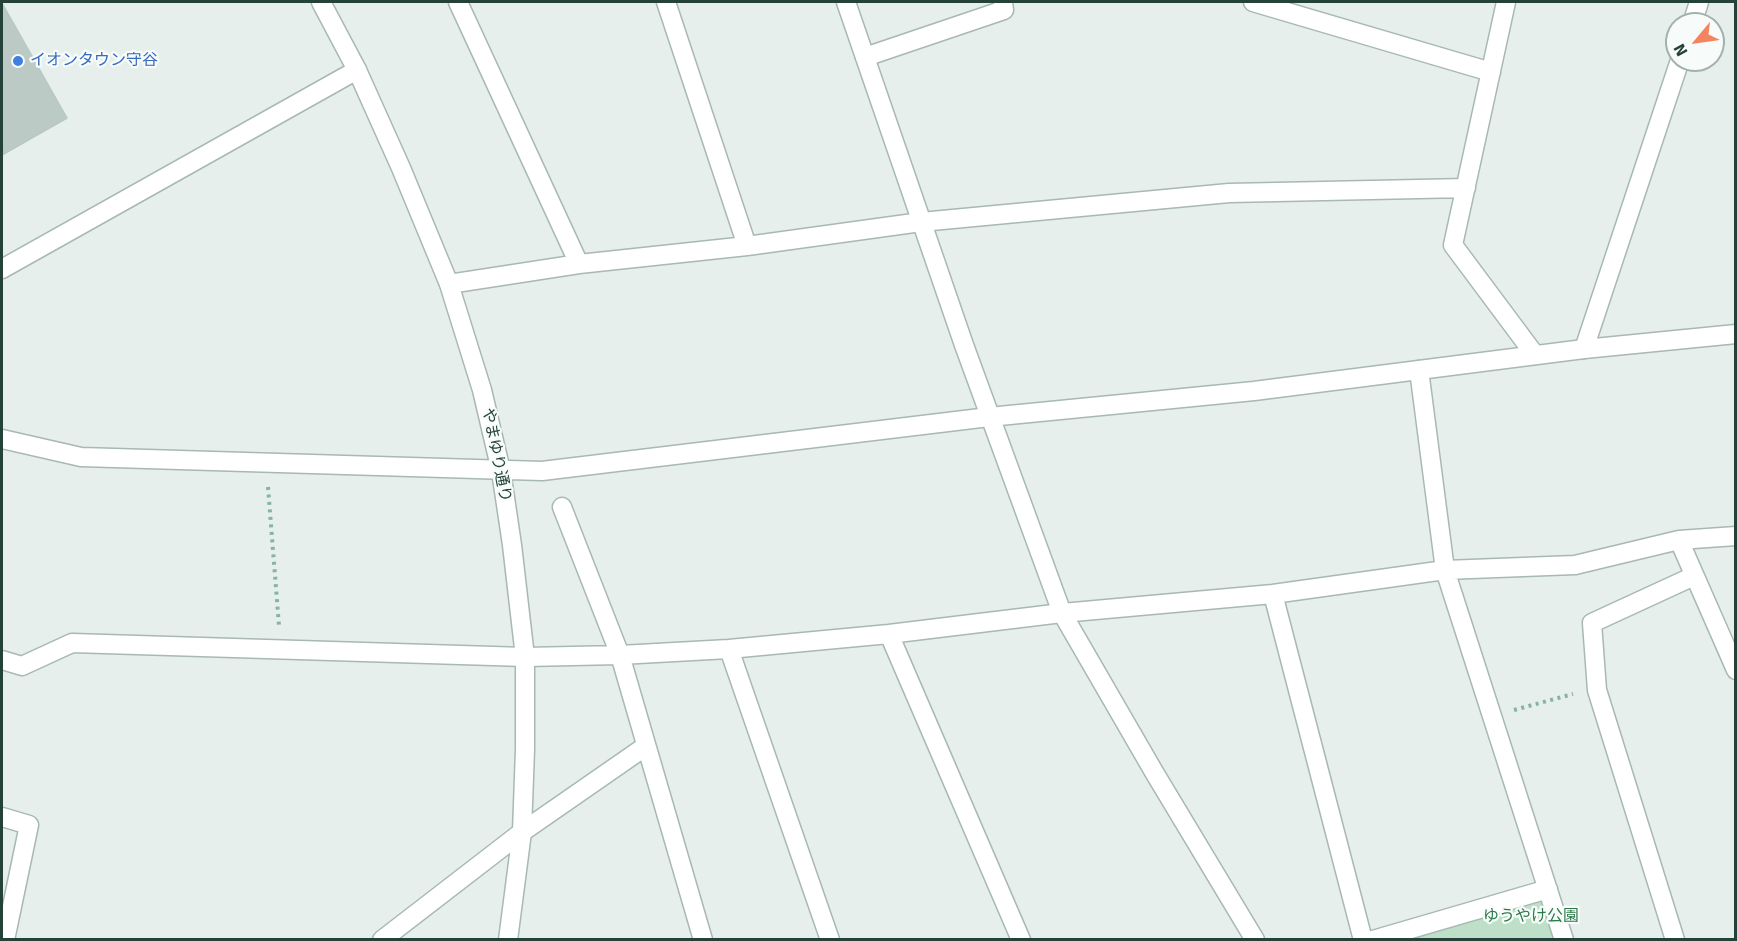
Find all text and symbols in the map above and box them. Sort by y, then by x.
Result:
north arrow [1665,12,1725,72]
text: N [1670,40,1692,59]
place label: イオンタウン守谷 [30,51,158,71]
marker: イオンタウン守谷 [11,54,25,68]
street label: やまゆり通り [477,406,515,504]
park label: ゆうやけ公園 [1483,907,1579,927]

